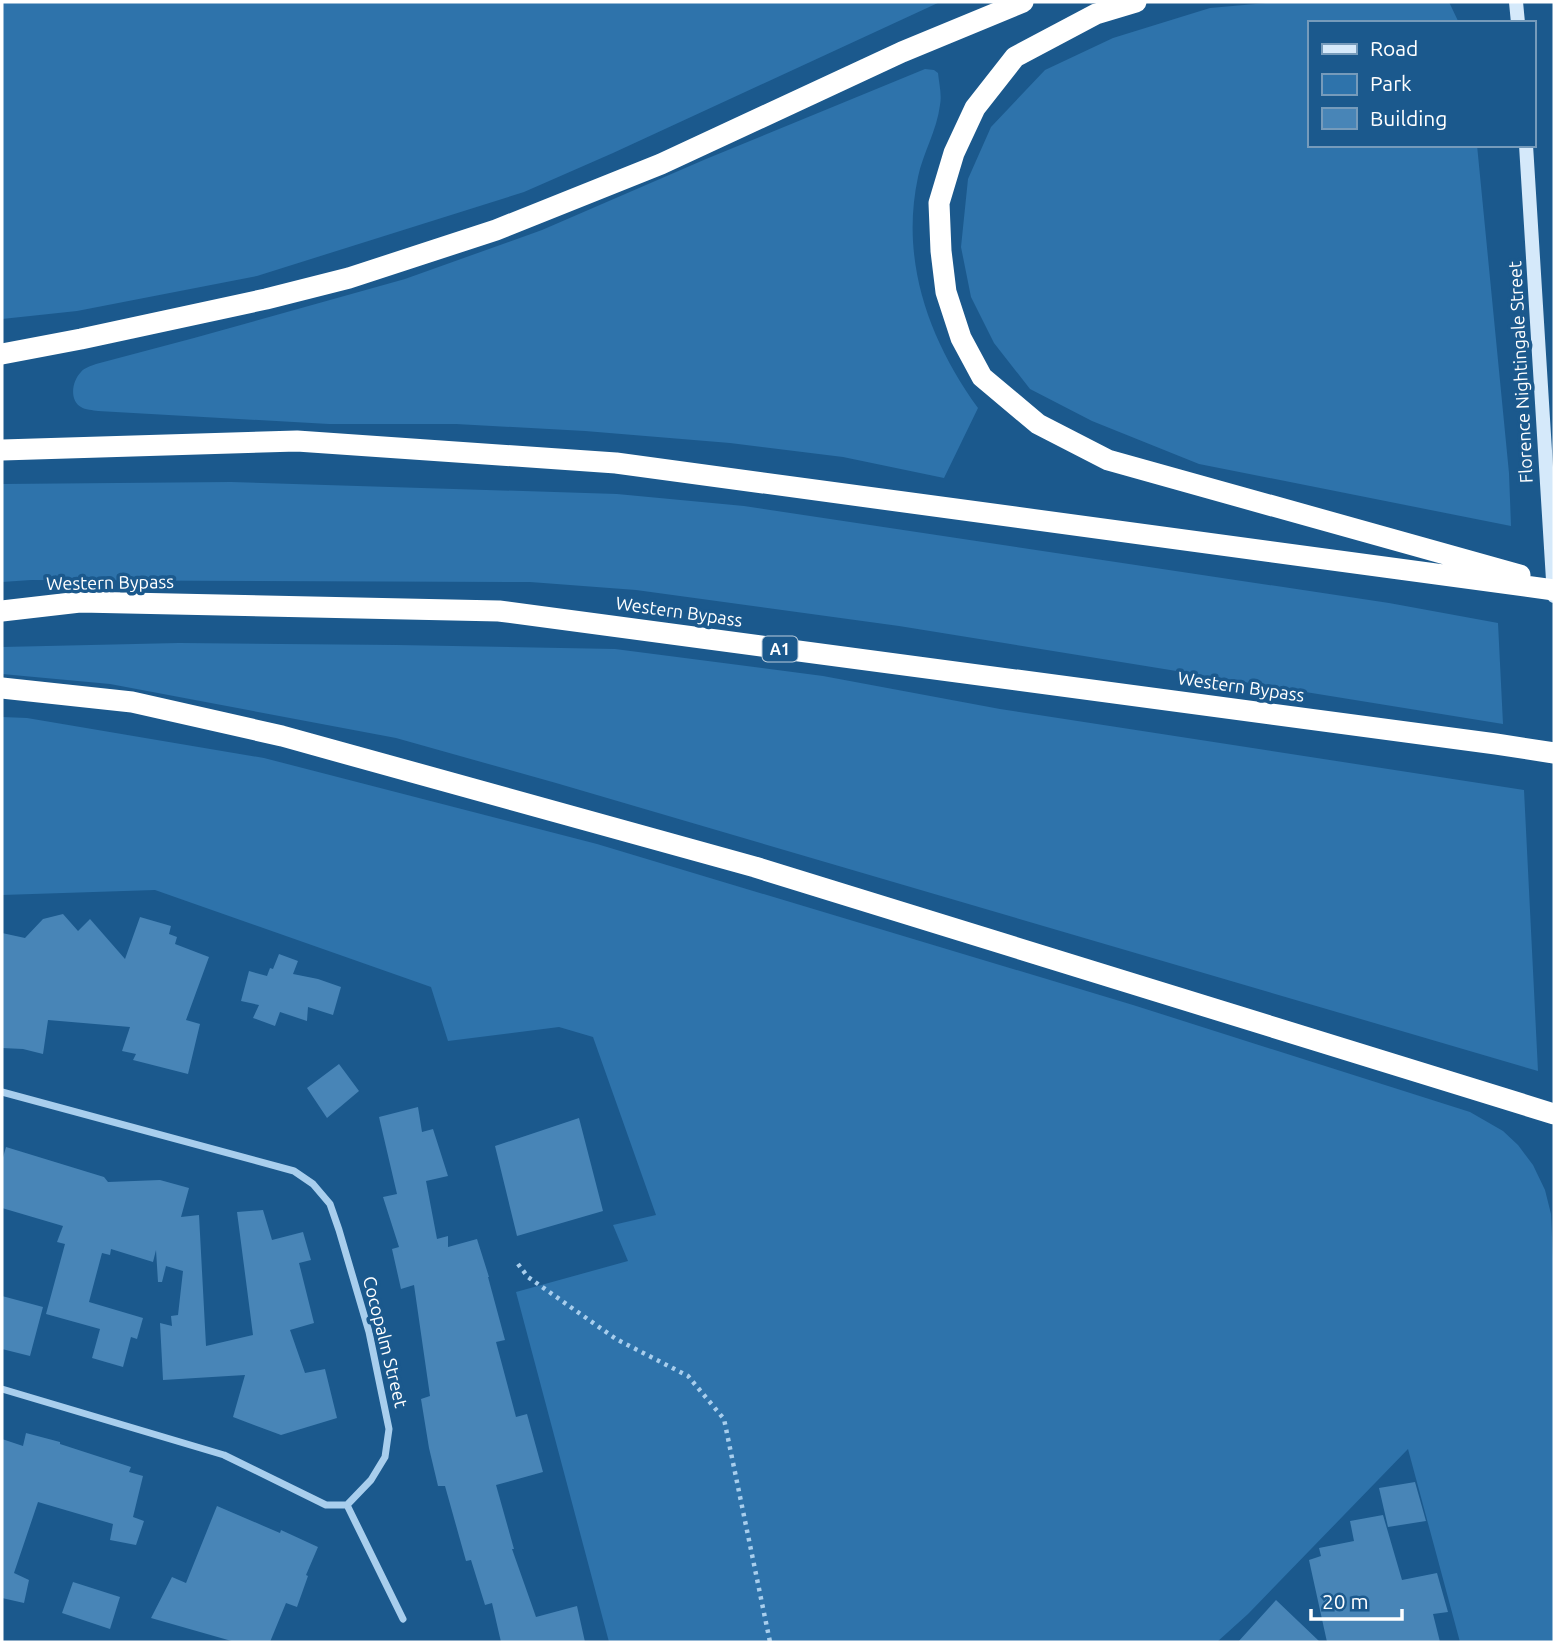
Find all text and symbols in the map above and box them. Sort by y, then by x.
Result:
legend [1308,21,1535,147]
text: Road [1370,36,1418,60]
text: Park [1370,71,1412,95]
text: Building [1370,106,1447,130]
street label: Florence Nightingale Street [1504,261,1536,484]
street label: Western Bypass [46,571,174,593]
street label: Western Bypass [614,592,744,630]
road number: A1 [762,636,798,662]
street label: Western Bypass [1176,667,1306,705]
street label: Cocopalm Street [360,1274,412,1410]
scale bar [1311,1578,1402,1622]
text: 20 m [1322,1589,1369,1613]

